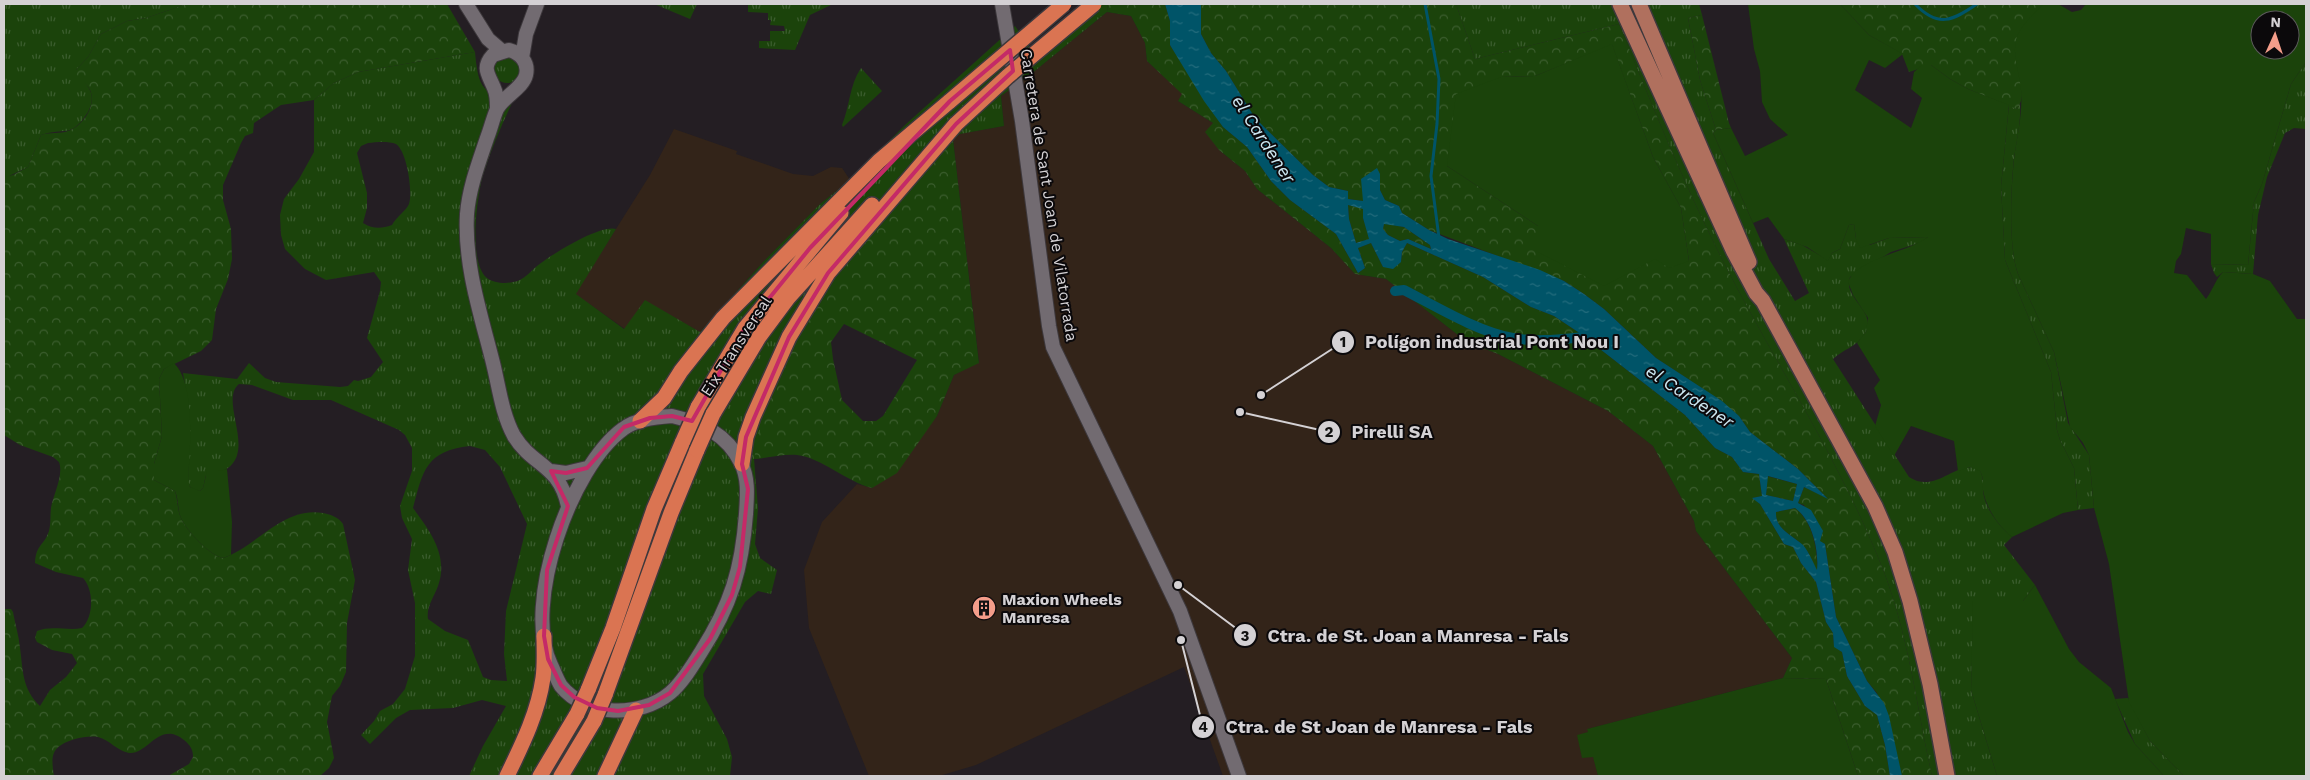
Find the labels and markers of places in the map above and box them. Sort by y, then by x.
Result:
callout: Polígon industrial Pont Nou I [1330,325,1629,358]
callout: Pirelli SA [1317,415,1443,448]
place label: Maxion Wheels Manresa [1002,590,1122,627]
building icon: Maxion Wheels Manresa [971,595,997,621]
callout: Ctra. de St. Joan a Manresa - Fals [1232,619,1579,652]
callout: Ctra. de St Joan de Manresa - Fals [1190,710,1543,743]

